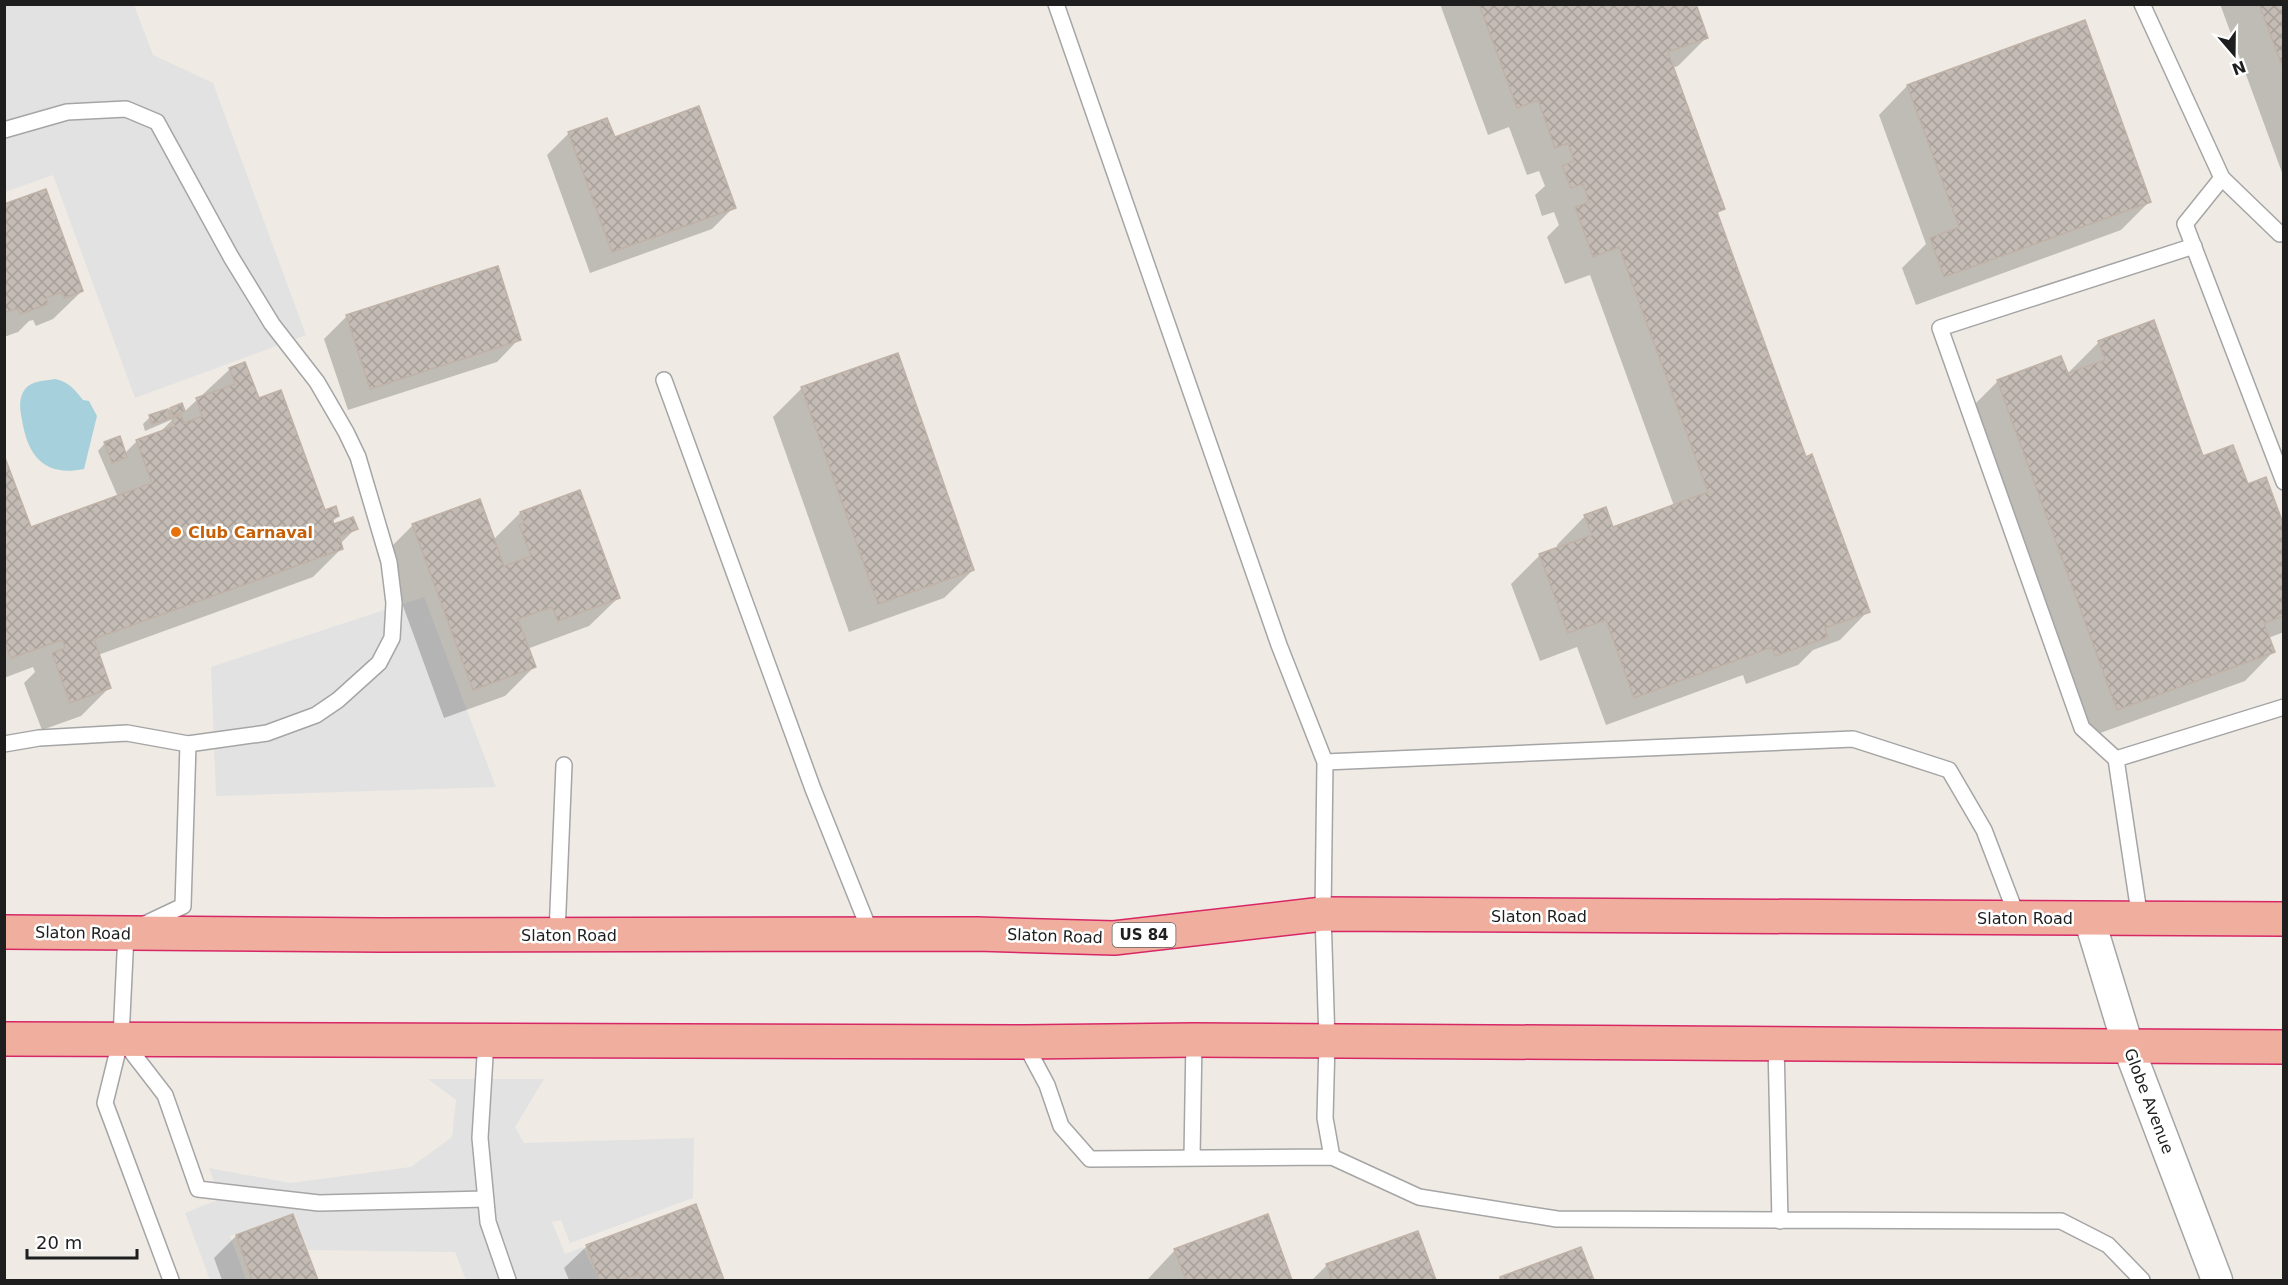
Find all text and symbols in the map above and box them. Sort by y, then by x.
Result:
north arrow [2204,24,2264,84]
text: N [2229,56,2249,79]
place label: Club Carnaval [188,523,313,542]
marker: Club Carnaval [169,525,183,539]
street label: Slaton Road [1491,907,1587,926]
street label: Slaton Road [1977,909,2073,928]
street label: Slaton Road [35,923,131,943]
road number: US 84 [1112,923,1176,947]
street label: Slaton Road [1007,925,1103,947]
street label: Slaton Road [521,926,617,945]
street label: Globe Avenue [2120,1046,2178,1156]
scale bar [27,1222,136,1260]
text: 20 m [36,1232,82,1253]

